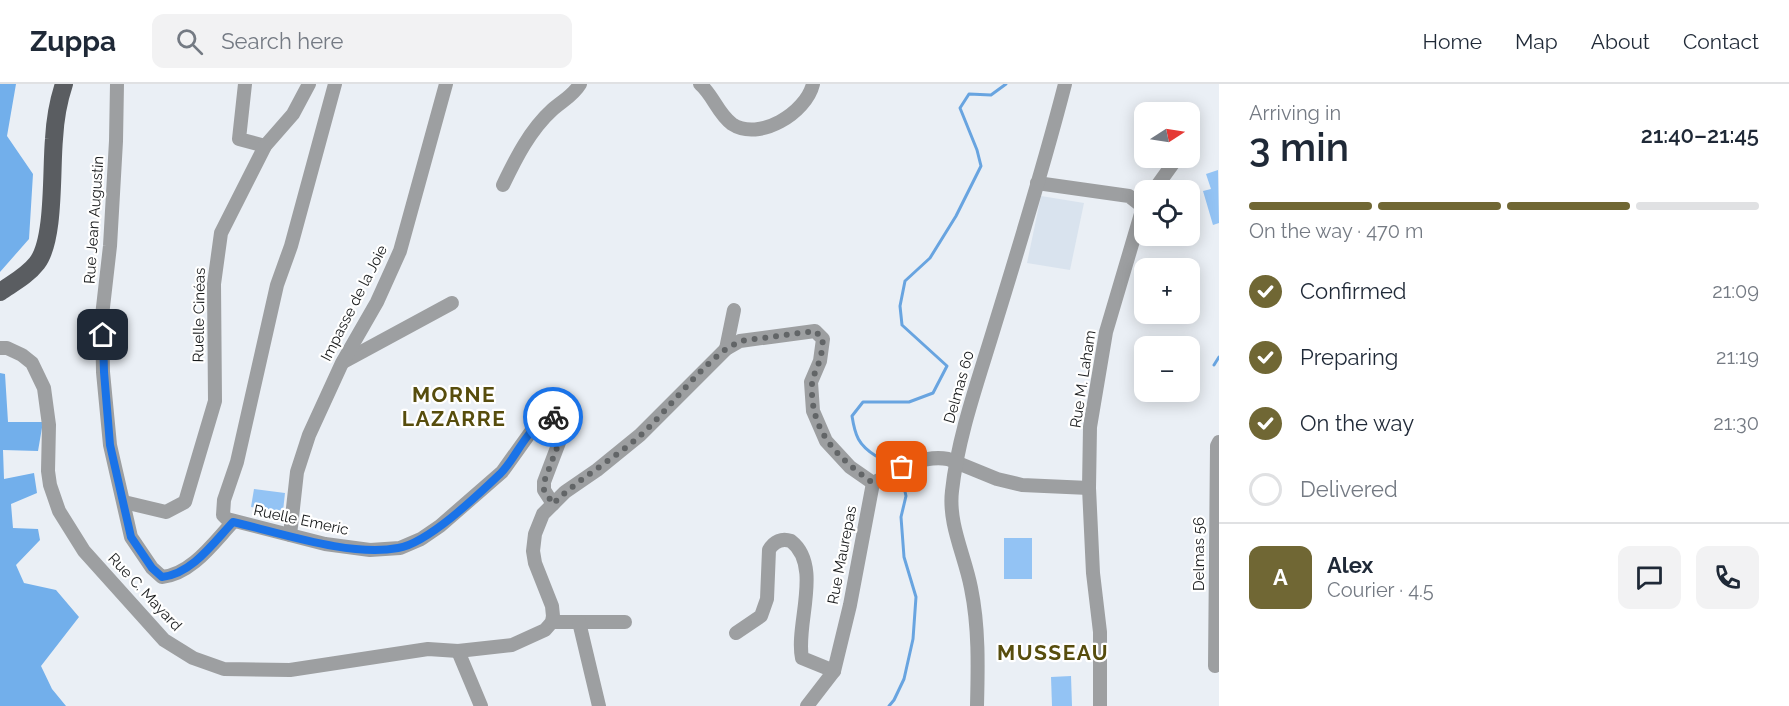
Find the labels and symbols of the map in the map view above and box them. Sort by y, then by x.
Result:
north arrow [1134,102,1200,168]
street label: Rue Jean Augustin [81,155,107,285]
street label: Impasse de la Joie [317,242,391,364]
street label: Ruelle Cinéas [189,267,209,363]
pin [77,309,128,360]
street label: Rue M. Laham [1066,329,1100,429]
street label: Delmas 60 [940,349,978,425]
district label: MORNE LAZARRE [402,382,506,431]
courier [523,387,583,447]
pin [876,441,927,492]
street label: Ruelle Emeric [252,501,350,539]
street label: Rue Maurepas [824,504,860,606]
street label: Delmas 56 [1190,517,1208,591]
street label: Rue C. Mayard [104,549,186,635]
district label: MUSSEAU [997,640,1109,665]

